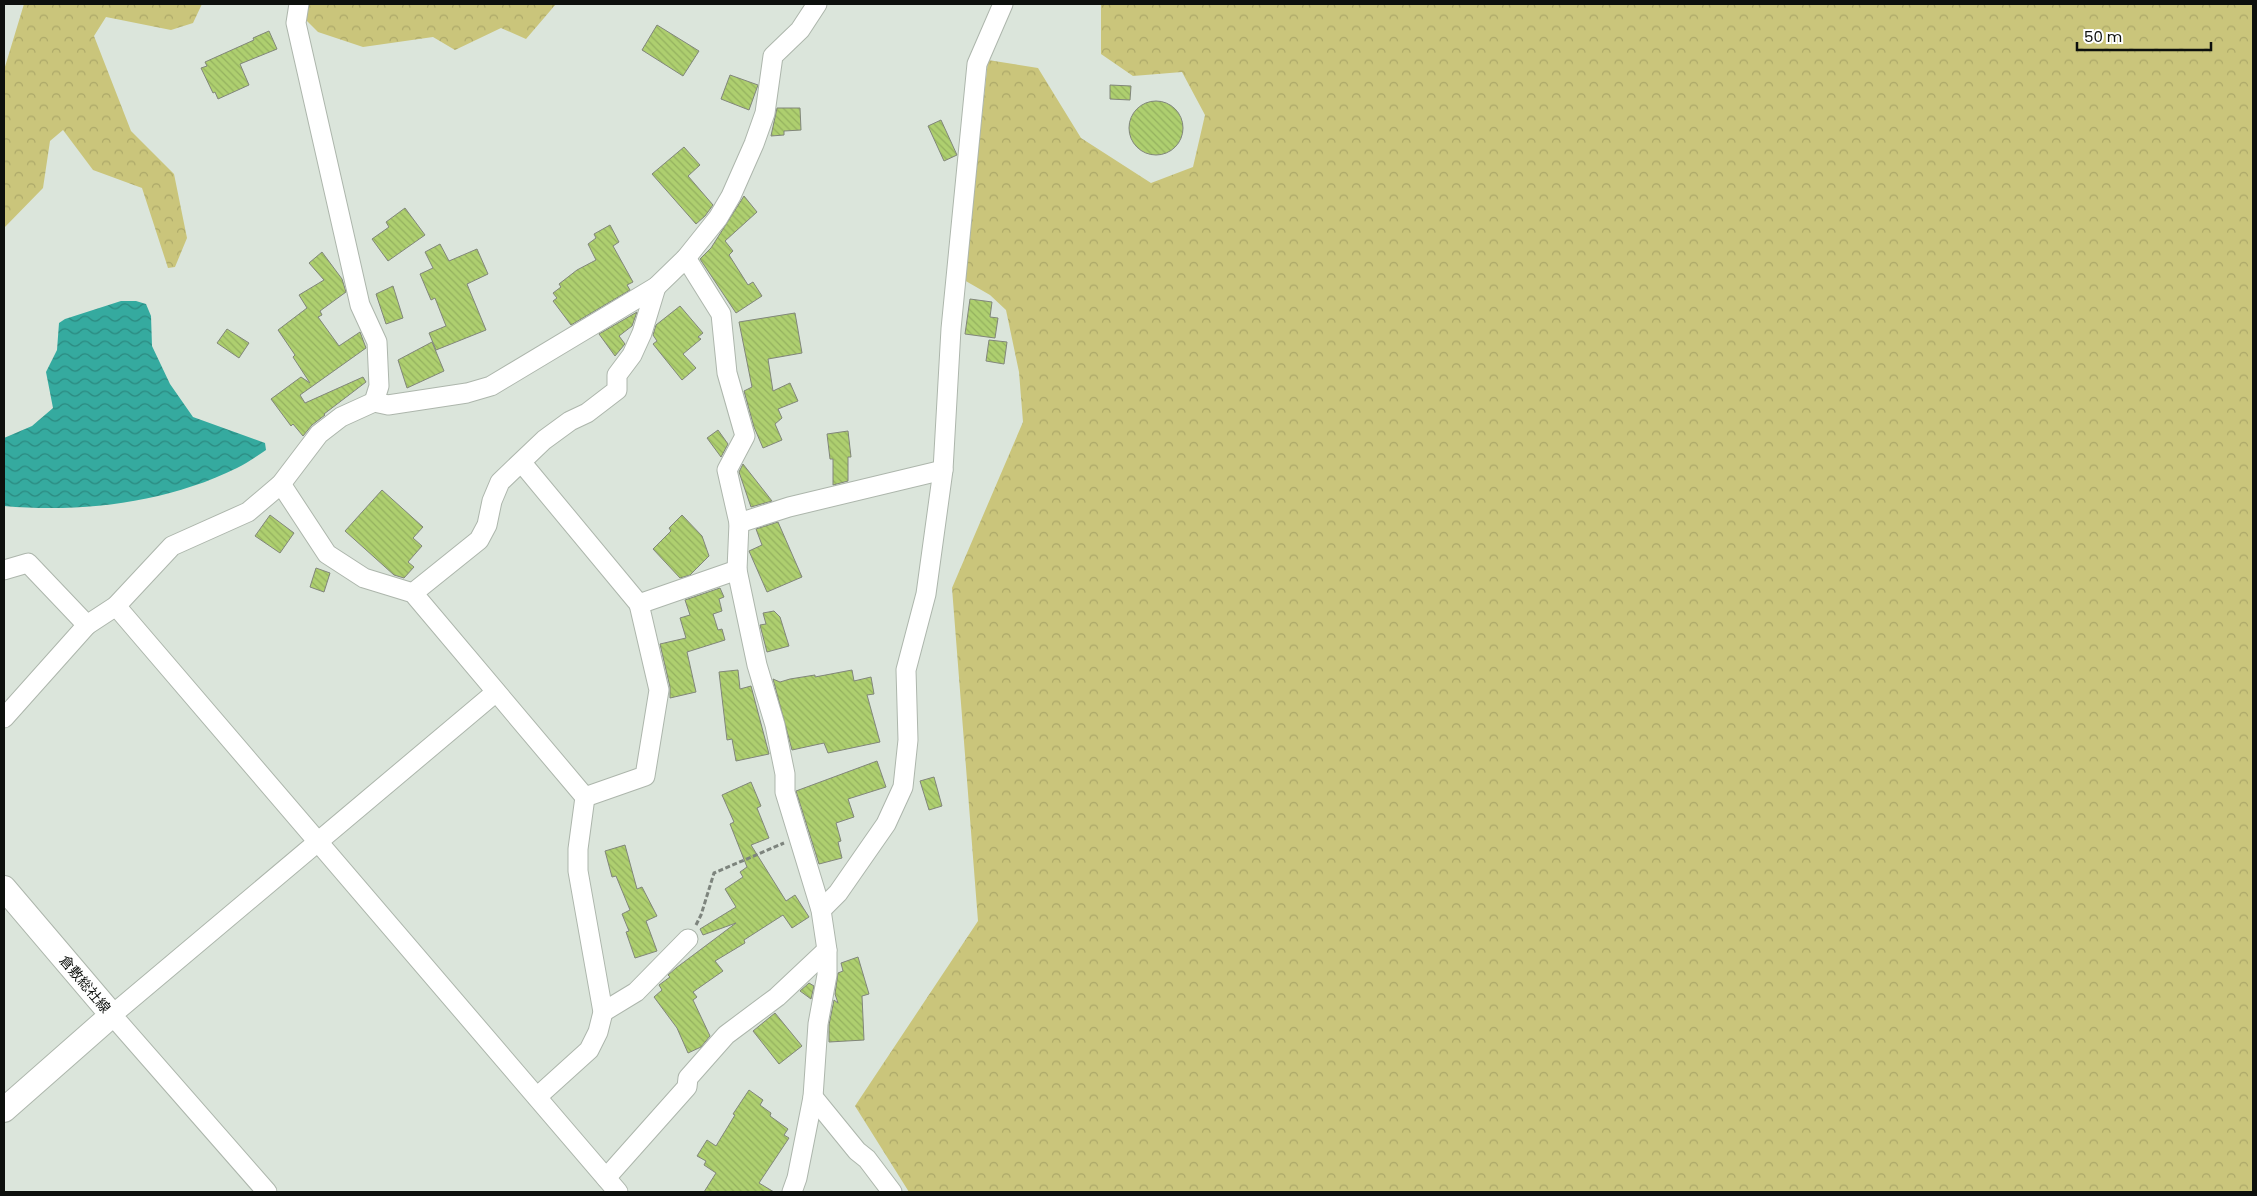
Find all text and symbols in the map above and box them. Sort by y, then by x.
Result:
scale bar [2077,20,2211,52]
text: 50 m [2084,26,2122,47]
street label: 倉敷総社線 [55,951,115,1017]

